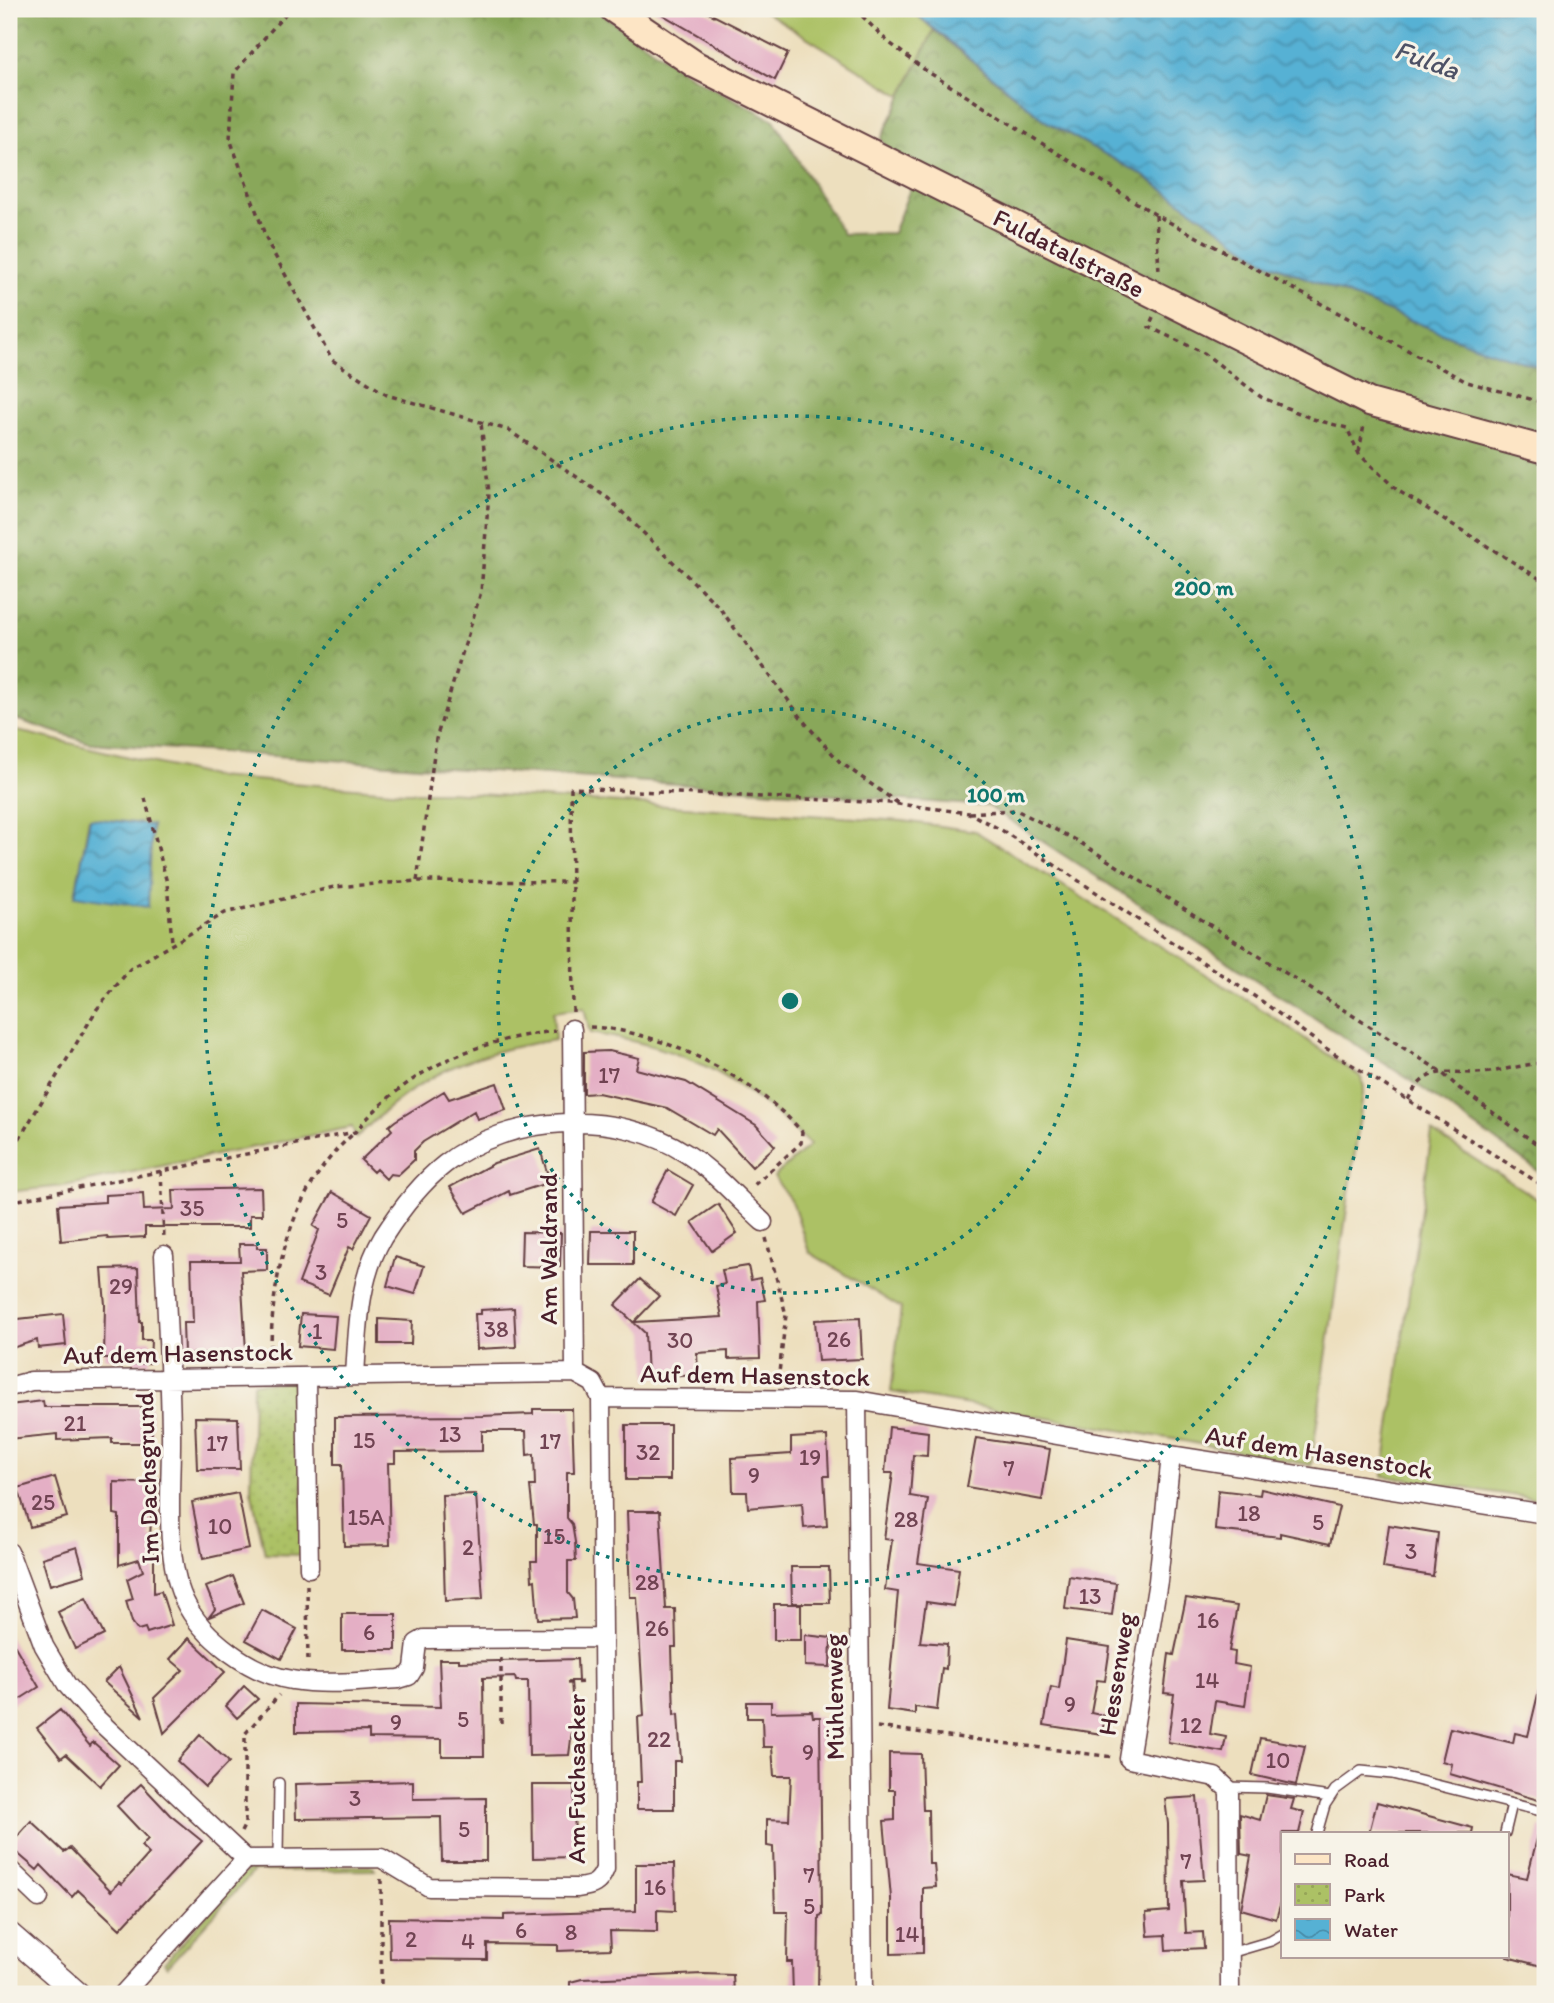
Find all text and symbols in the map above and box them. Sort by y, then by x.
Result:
water label: Fulda [1390,32,1465,87]
street label: Fuldatalstraße [988,201,1150,305]
text: 200 m [1174,575,1234,600]
text: 100 m [967,782,1025,807]
centre of rings [778,989,802,1013]
house number: 17 [598,1061,620,1089]
street label: Am Waldrand [532,1173,564,1325]
house number: 35 [180,1194,204,1222]
house number: 5 [336,1206,348,1234]
house number: 3 [315,1258,327,1286]
house number: 29 [109,1272,133,1300]
house number: 38 [483,1315,509,1343]
house number: 1 [312,1317,323,1345]
house number: 26 [827,1325,851,1353]
house number: 30 [667,1326,693,1354]
street label: Auf dem Hasenstock [63,1335,294,1371]
street label: Auf dem Hasenstock [640,1357,871,1393]
street label: Im Dachsgrund [128,1392,166,1564]
house number: 21 [64,1409,87,1437]
street label: Auf dem Hasenstock [1203,1418,1435,1486]
house number: 13 [438,1420,462,1448]
house number: 15 [353,1426,375,1454]
house number: 17 [539,1427,561,1455]
house number: 17 [206,1429,228,1457]
house number: 32 [636,1438,660,1466]
house number: 19 [799,1443,821,1471]
house number: 7 [1003,1454,1015,1482]
house number: 9 [748,1461,760,1489]
house number: 25 [31,1488,55,1516]
house number: 18 [1237,1499,1261,1527]
house number: 15A [347,1503,385,1531]
house number: 28 [894,1505,918,1533]
house number: 5 [1312,1508,1324,1536]
house number: 10 [208,1512,232,1540]
house number: 15 [543,1522,565,1550]
house number: 2 [462,1533,474,1561]
house number: 3 [1405,1537,1417,1565]
house number: 28 [635,1568,659,1596]
house number: 13 [1078,1582,1102,1610]
house number: 16 [1197,1606,1219,1634]
street label: Hessenweg [1090,1609,1142,1738]
house number: 26 [645,1614,669,1642]
house number: 6 [363,1618,375,1646]
street label: Mühlenweg [817,1633,851,1761]
house number: 14 [1195,1666,1219,1694]
house number: 9 [1064,1690,1076,1718]
street label: Am Fuchsacker [560,1693,592,1864]
house number: 5 [457,1705,469,1733]
house number: 9 [390,1708,402,1736]
house number: 12 [1180,1711,1202,1739]
house number: 22 [647,1725,671,1753]
house number: 9 [802,1738,814,1766]
house number: 10 [1266,1746,1290,1774]
house number: 3 [349,1784,361,1812]
house number: 5 [458,1815,470,1843]
legend [1281,1832,1508,1958]
house number: 7 [1180,1847,1192,1875]
text: Road [1344,1847,1390,1872]
house number: 7 [803,1861,815,1889]
house number: 16 [644,1873,666,1901]
text: Park [1344,1882,1386,1907]
house number: 5 [803,1892,815,1920]
house number: 6 [515,1916,527,1944]
text: Water [1344,1917,1398,1942]
house number: 8 [565,1918,577,1946]
house number: 14 [895,1920,919,1948]
house number: 2 [405,1925,417,1953]
house number: 4 [461,1927,475,1955]

